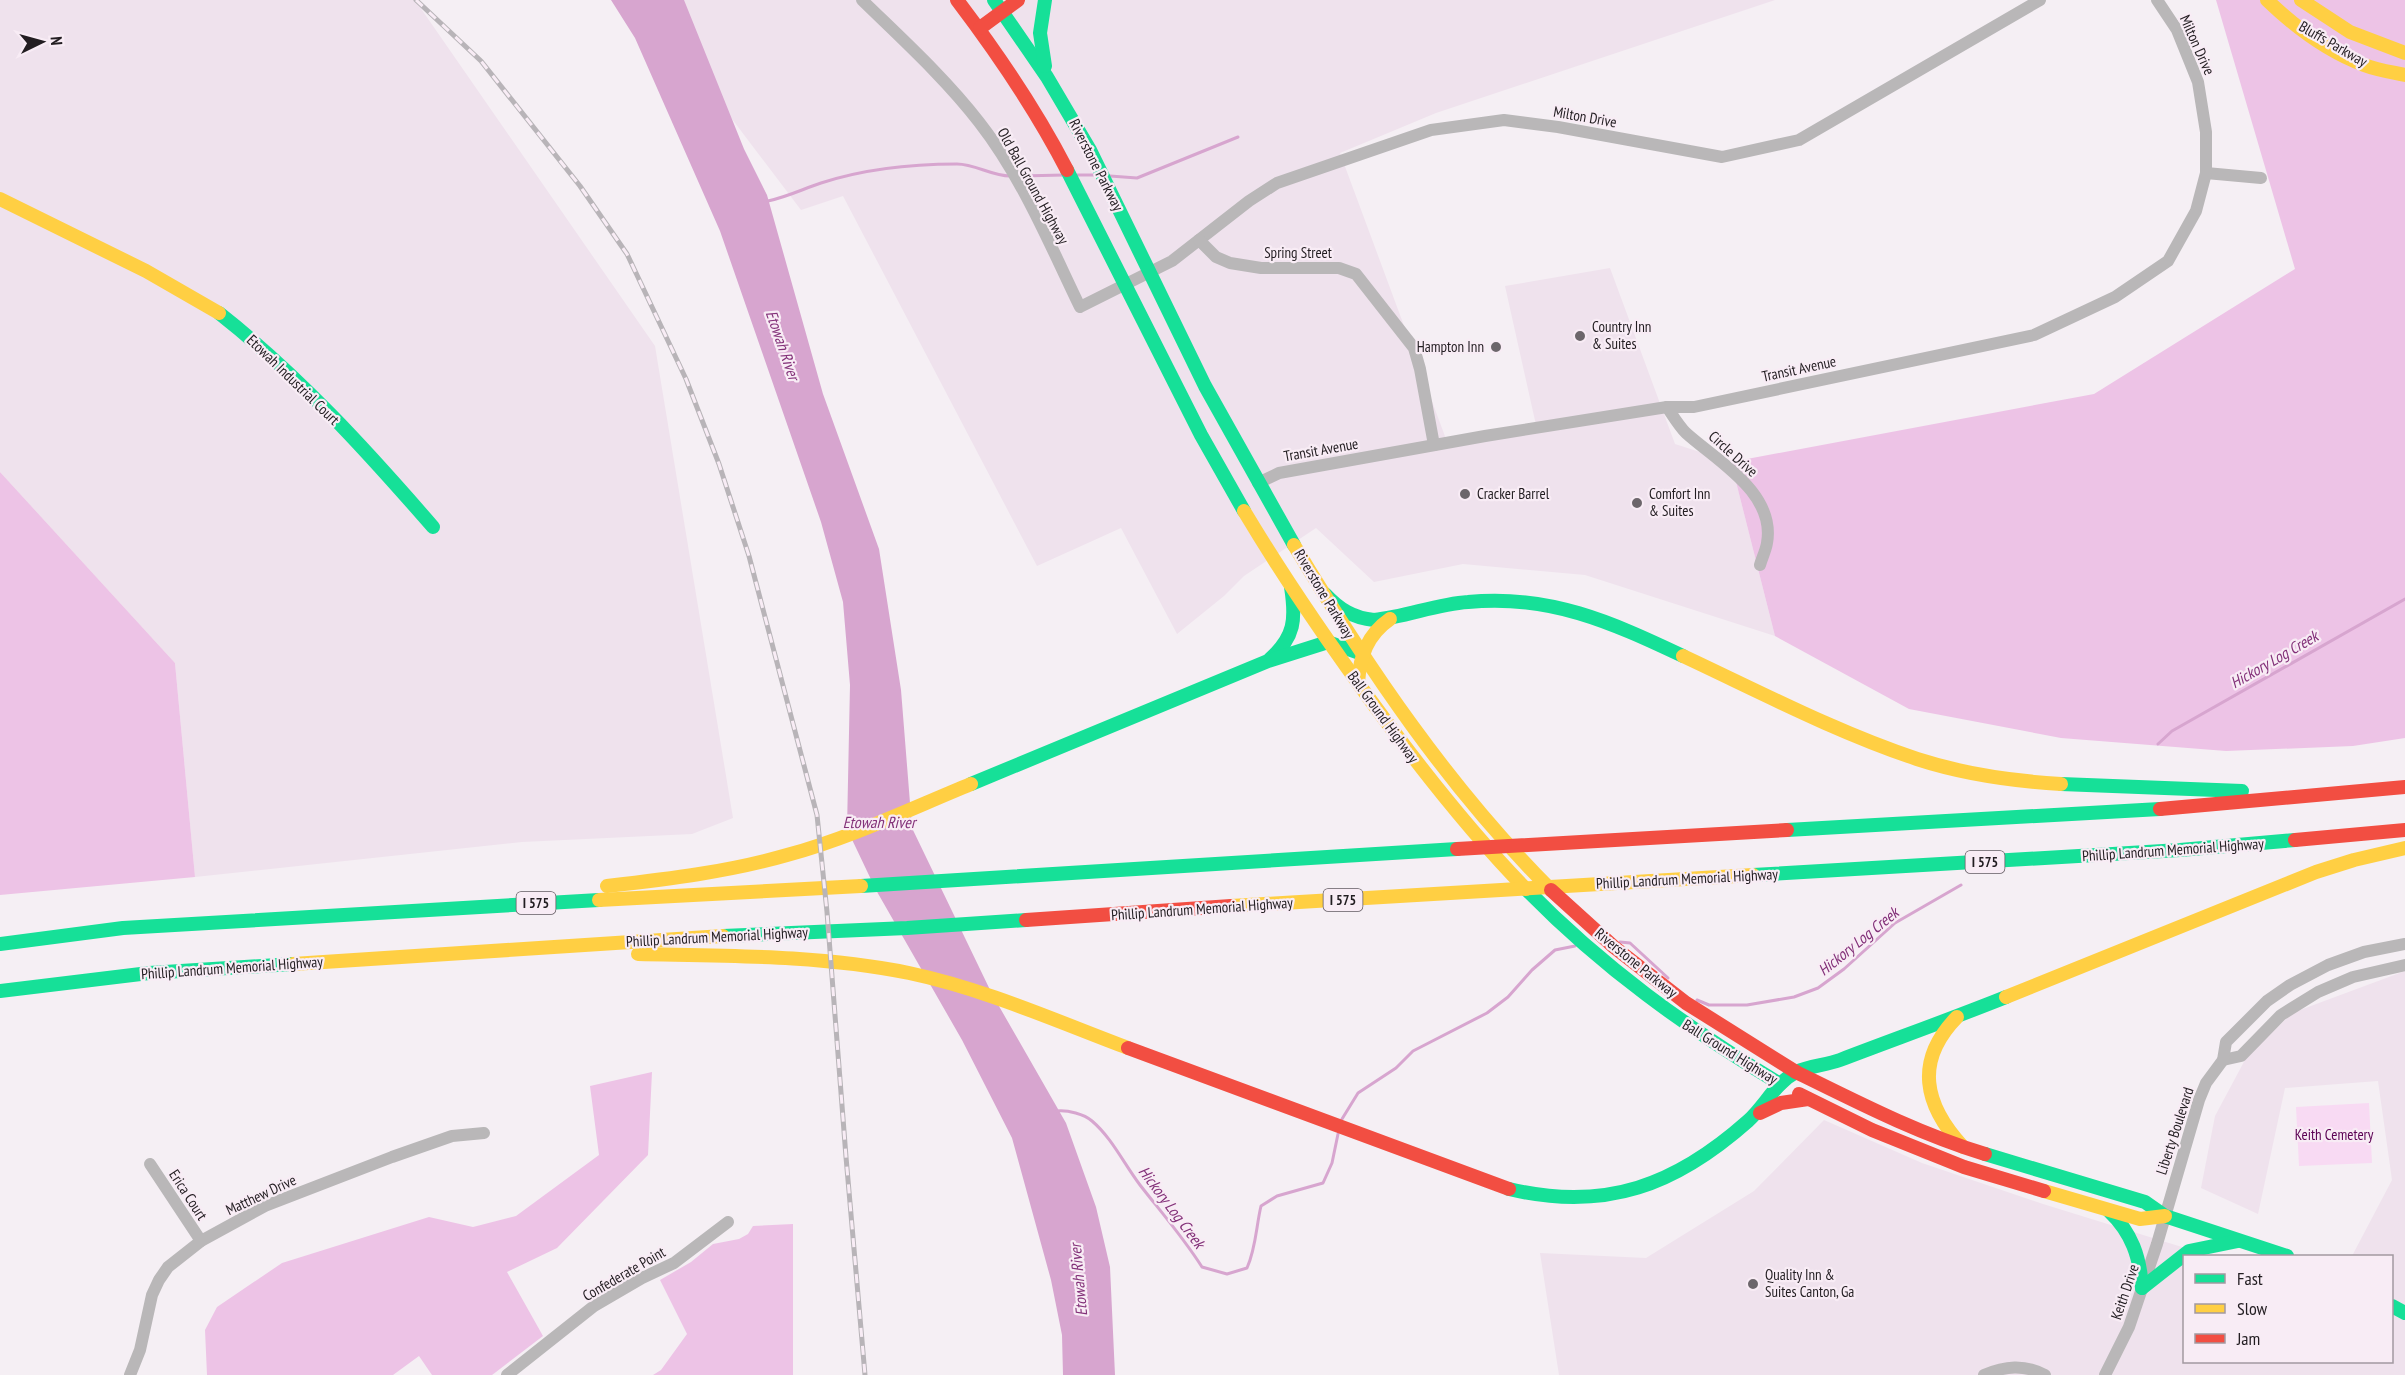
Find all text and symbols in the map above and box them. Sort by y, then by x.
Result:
north arrow [12,12,72,72]
street label: Milton Drive [2176,12,2219,78]
street label: Bluffs Parkway [2296,16,2371,71]
text: N [47,36,67,46]
street label: Milton Drive [1552,102,1618,131]
street label: Riverstone Parkway [1065,116,1128,214]
street label: Old Ball Ground Highway [994,124,1073,248]
street label: Spring Street [1264,243,1332,262]
water label: Etowah River [762,307,805,385]
place label: Country Inn & Suites [1592,317,1651,353]
marker: Country Inn & Suites [1573,329,1587,343]
street label: Etowah Industrial Court [243,331,344,429]
place label: Hampton Inn [1417,337,1484,356]
marker: Hampton Inn [1489,340,1503,354]
street label: Transit Avenue [1760,351,1838,386]
street label: Circle Drive [1705,427,1762,481]
street label: Transit Avenue [1282,434,1360,465]
place label: Cracker Barrel [1477,484,1550,503]
place label: Comfort Inn & Suites [1649,484,1710,520]
marker: Cracker Barrel [1458,487,1472,501]
marker: Comfort Inn & Suites [1630,496,1644,510]
street label: Riverstone Parkway [1290,546,1359,642]
water label: Hickory Log Creek [2227,625,2323,692]
street label: Ball Ground Highway [1344,667,1423,767]
water label: Etowah River [843,812,918,832]
street label: Phillip Landrum Memorial Highway [2081,834,2265,865]
road number: I 575 [1966,851,2004,873]
street label: Phillip Landrum Memorial Highway [1596,864,1779,893]
road number: I 575 [1324,889,1362,911]
road number: I 575 [516,892,556,914]
street label: Phillip Landrum Memorial Highway [1110,893,1294,924]
water label: Hickory Log Creek [1814,901,1904,980]
street label: Phillip Landrum Memorial Highway [626,922,809,951]
street label: Riverstone Parkway [1591,923,1682,1002]
street label: Phillip Landrum Memorial Highway [140,952,324,983]
street label: Ball Ground Highway [1679,1015,1782,1089]
street label: Liberty Boulevard [2151,1085,2198,1177]
park label: Keith Cemetery [2295,1125,2374,1144]
water label: Hickory Log Creek [1135,1162,1211,1254]
street label: Erica Court [165,1166,212,1224]
street label: Matthew Drive [223,1170,299,1219]
water label: Etowah River [1065,1240,1091,1317]
street label: Confederate Point [579,1242,669,1305]
legend [2183,1255,2393,1363]
street label: Keith Drive [2106,1262,2143,1322]
place label: Quality Inn & Suites Canton, Ga [1765,1265,1854,1301]
text: Fast [2237,1267,2263,1290]
marker: Quality Inn & Suites Canton, Ga [1746,1277,1760,1291]
text: Slow [2237,1297,2268,1320]
text: Jam [2236,1327,2260,1350]

